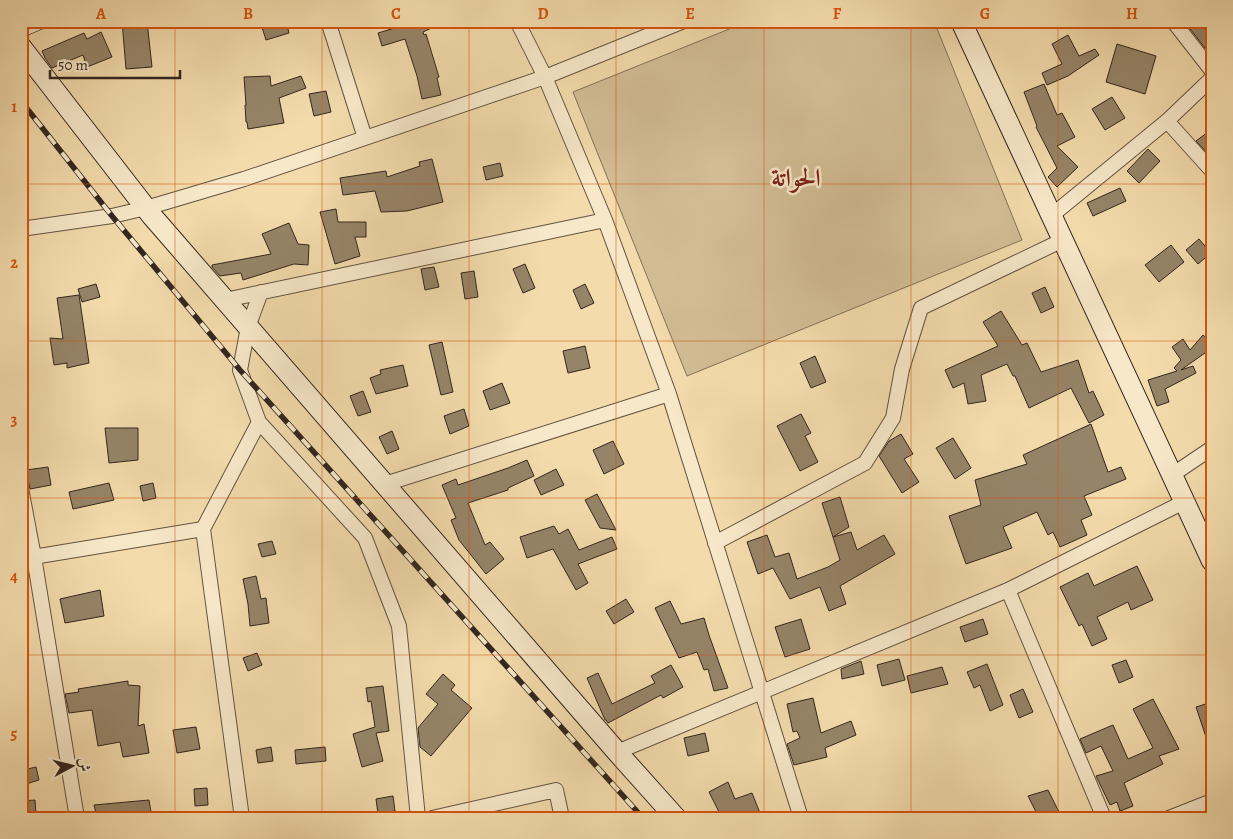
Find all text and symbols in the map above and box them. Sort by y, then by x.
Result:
text: A [95,3,107,25]
text: B [243,3,253,25]
text: C [391,3,401,25]
text: D [537,3,549,25]
text: E [685,3,695,25]
text: F [833,3,842,25]
text: G [980,3,990,25]
text: H [1126,3,1138,25]
scale bar [50,48,180,80]
text: 50 m [58,55,88,75]
text: 1 [11,96,17,118]
district label: الحواتة [771,161,821,195]
text: 2 [10,252,18,274]
text: 3 [11,409,18,431]
text: 4 [10,566,18,588]
text: 5 [11,723,18,745]
north arrow [48,742,98,792]
text: ش [74,756,95,773]

